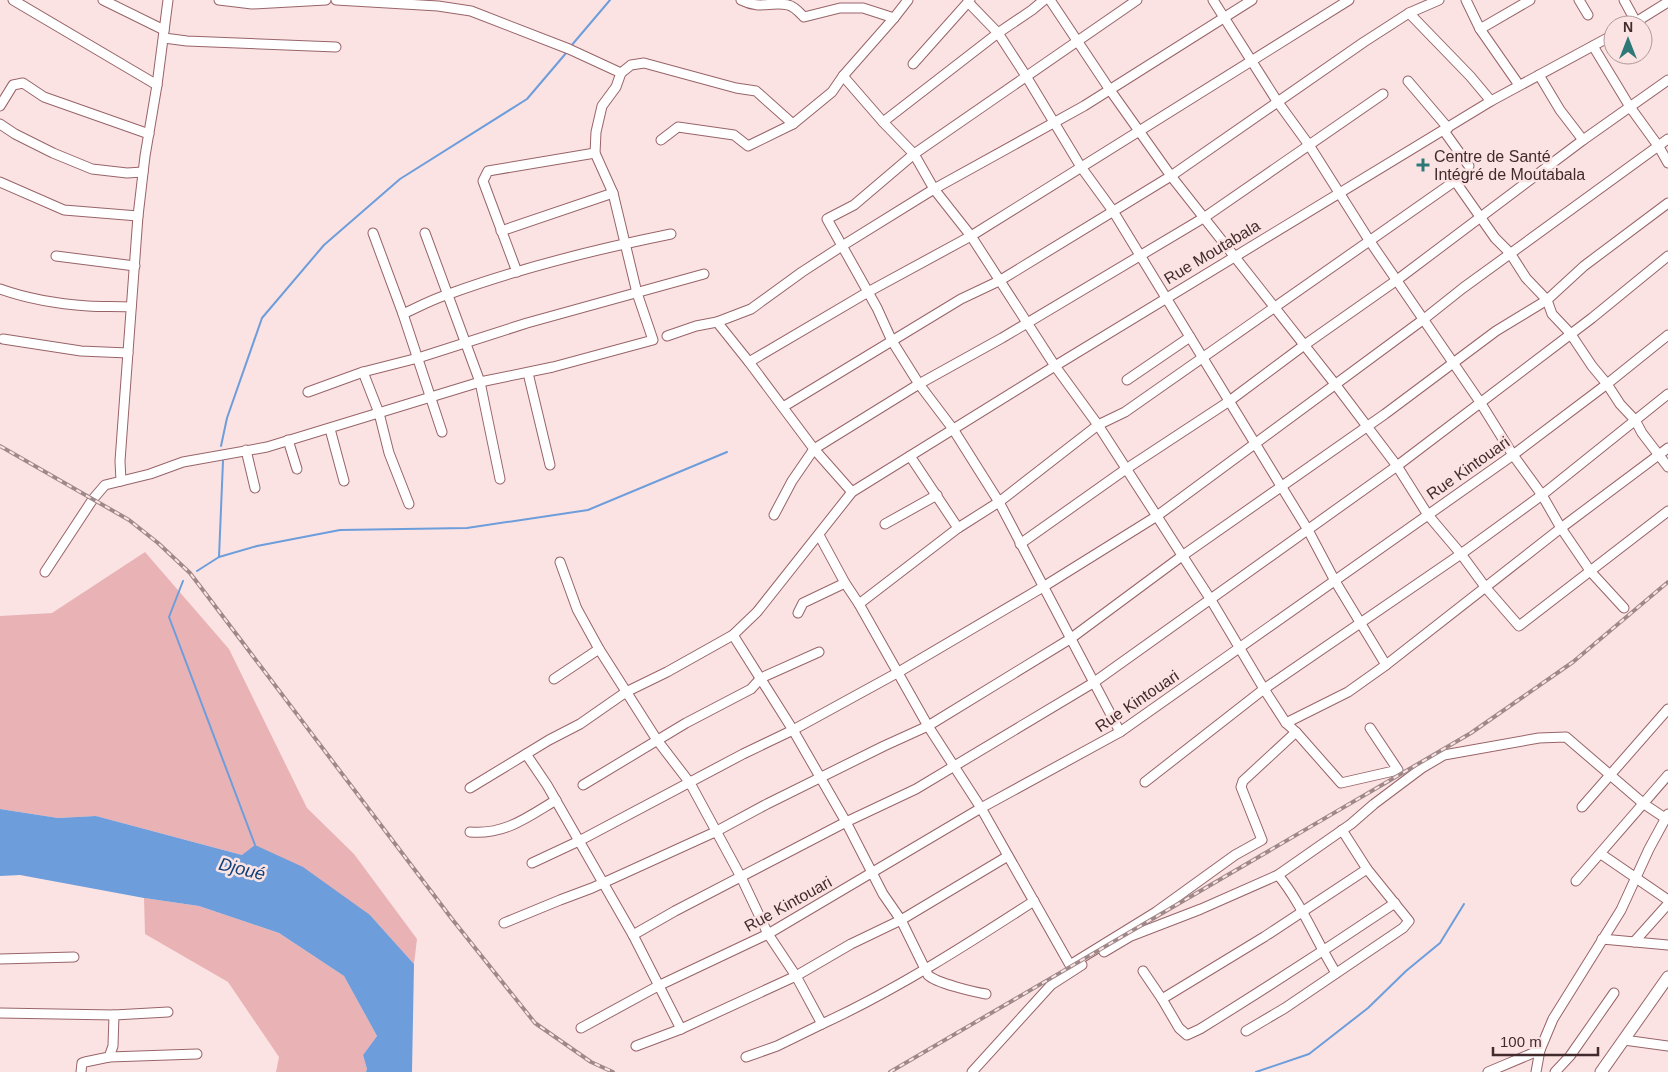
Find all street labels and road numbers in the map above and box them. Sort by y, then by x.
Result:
street label: Rue Moutabala [1161,217,1263,287]
street label: Rue Kintouari [1423,433,1513,503]
street label: Rue Kintouari [1092,667,1182,735]
street label: Rue Kintouari [741,873,835,935]

